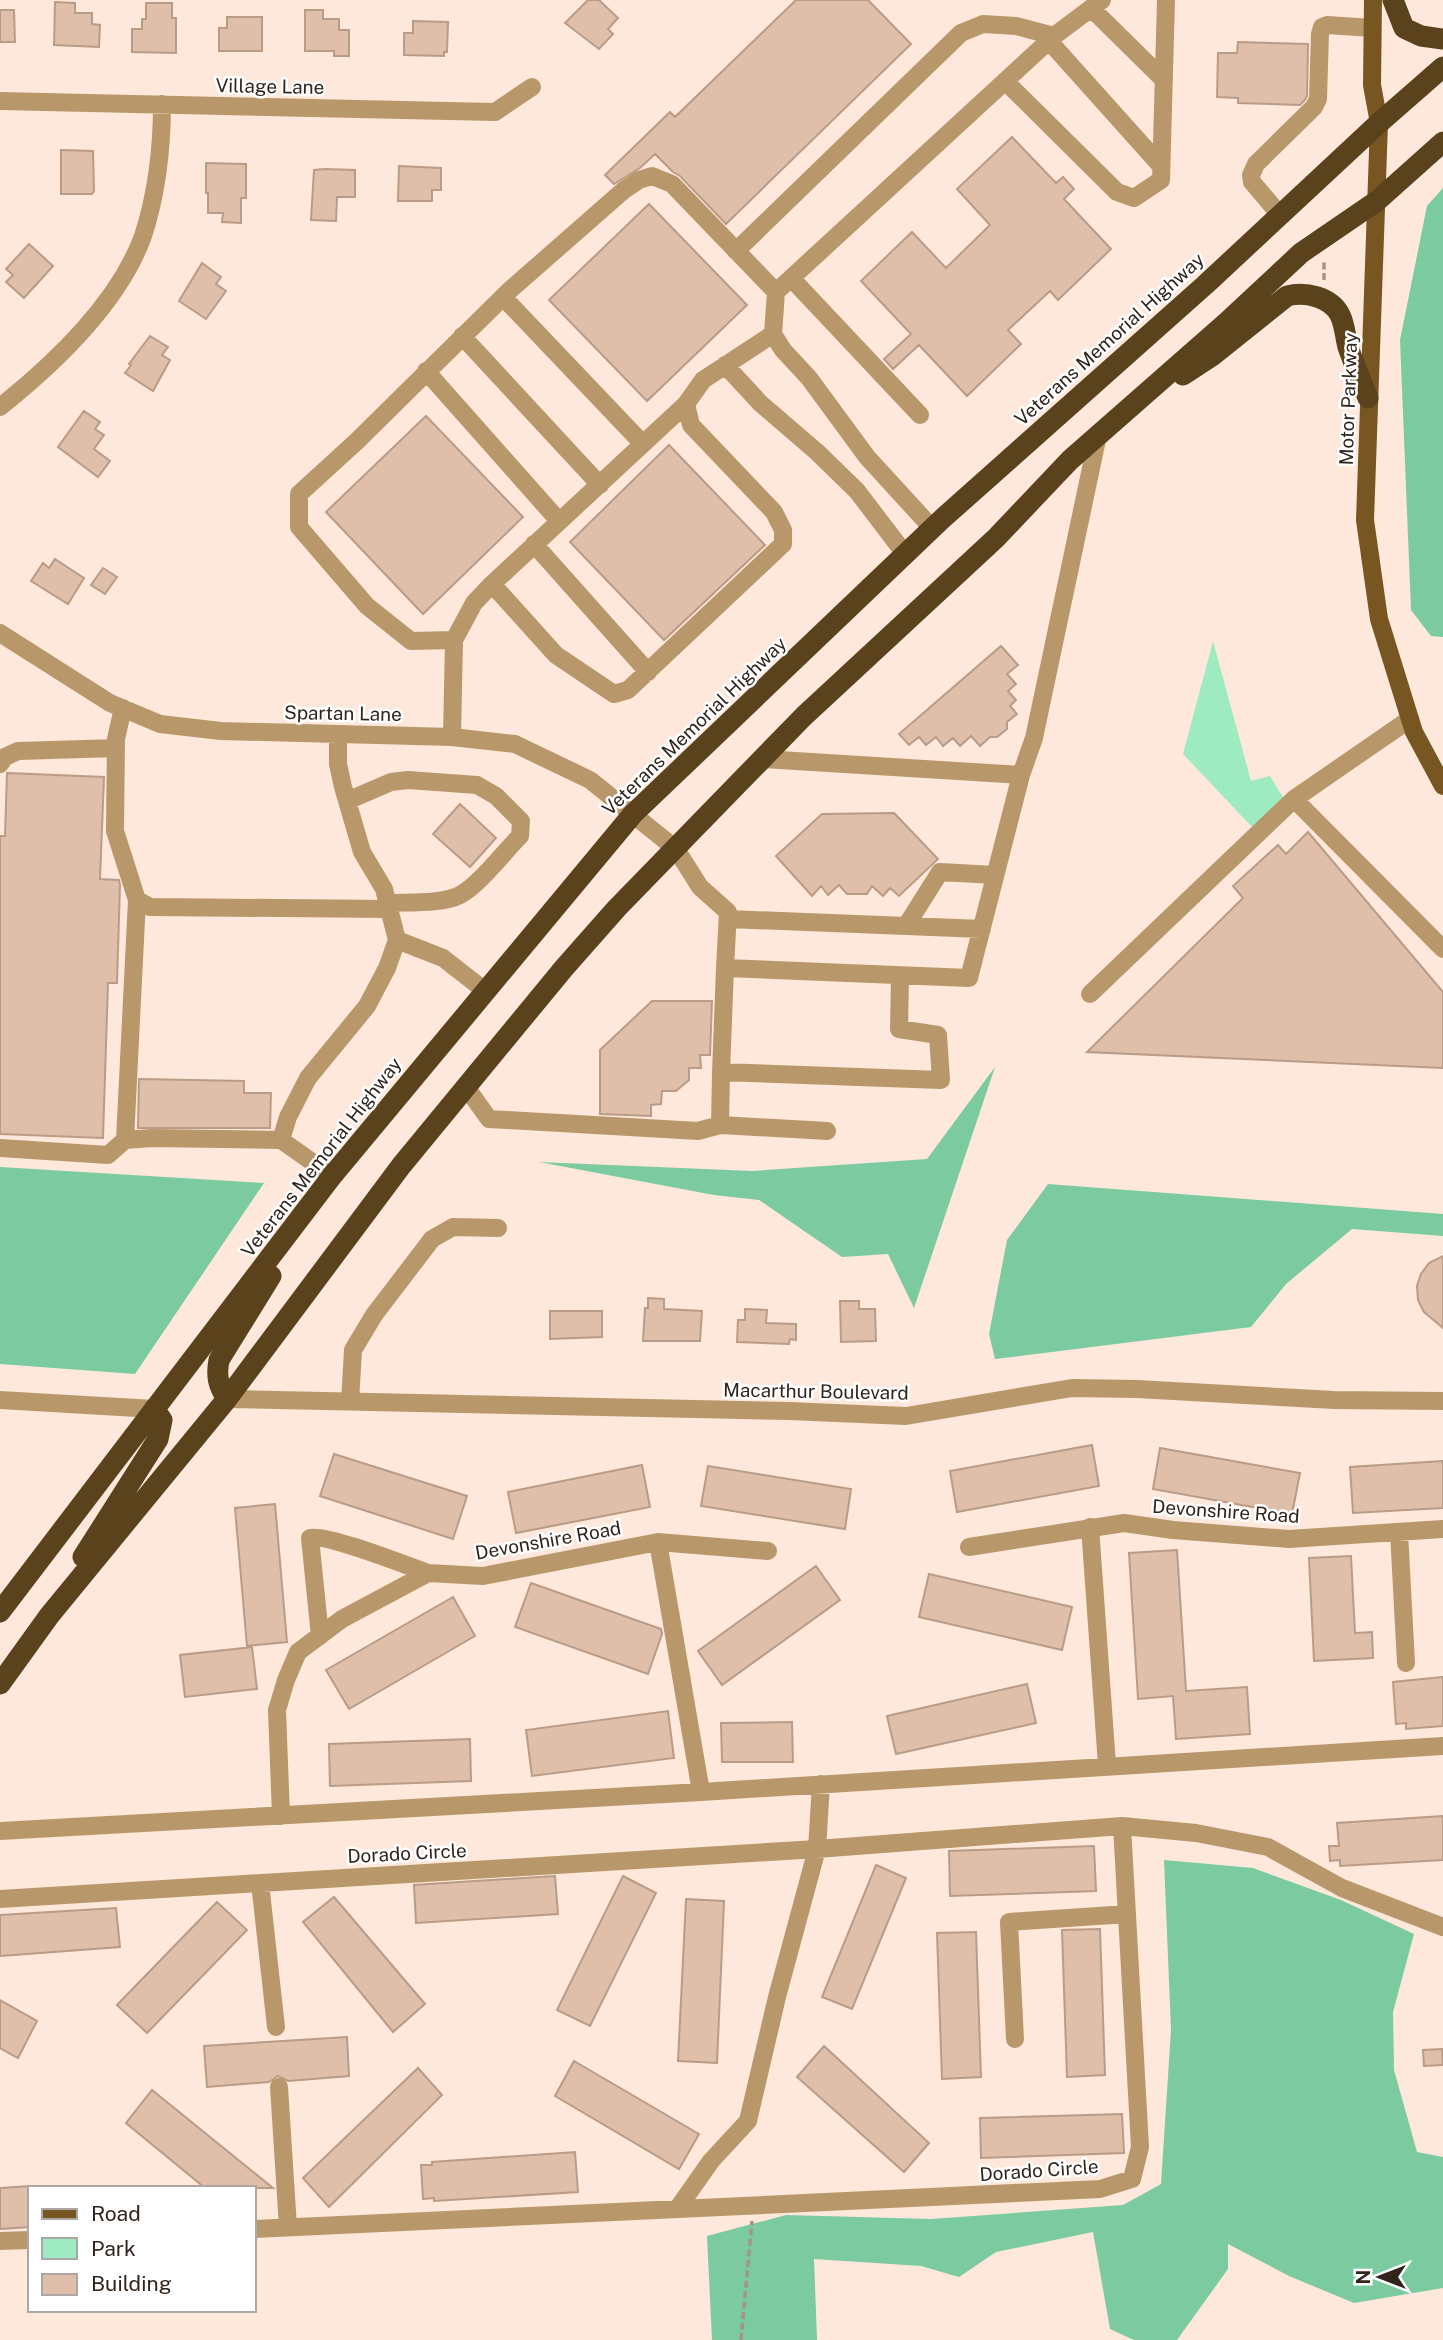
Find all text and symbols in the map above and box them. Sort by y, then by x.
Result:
street label: Village Lane [215,74,325,98]
street label: Veterans Memorial Highway [1010,248,1208,430]
street label: Motor Parkway [1335,332,1361,466]
street label: Veterans Memorial Highway [597,632,791,820]
street label: Spartan Lane [284,701,402,725]
street label: Veterans Memorial Highway [236,1053,406,1261]
street label: Macarthur Boulevard [723,1378,909,1404]
street label: Devonshire Road [1152,1495,1300,1527]
street label: Devonshire Road [473,1516,623,1564]
street label: Dorado Circle [347,1839,467,1867]
street label: Dorado Circle [979,2155,1099,2185]
legend [28,2186,256,2312]
text: Road [91,2201,141,2226]
text: Park [91,2236,136,2261]
north arrow [1345,2242,1415,2312]
text: N [1352,2270,1374,2284]
text: Building [91,2271,172,2296]

